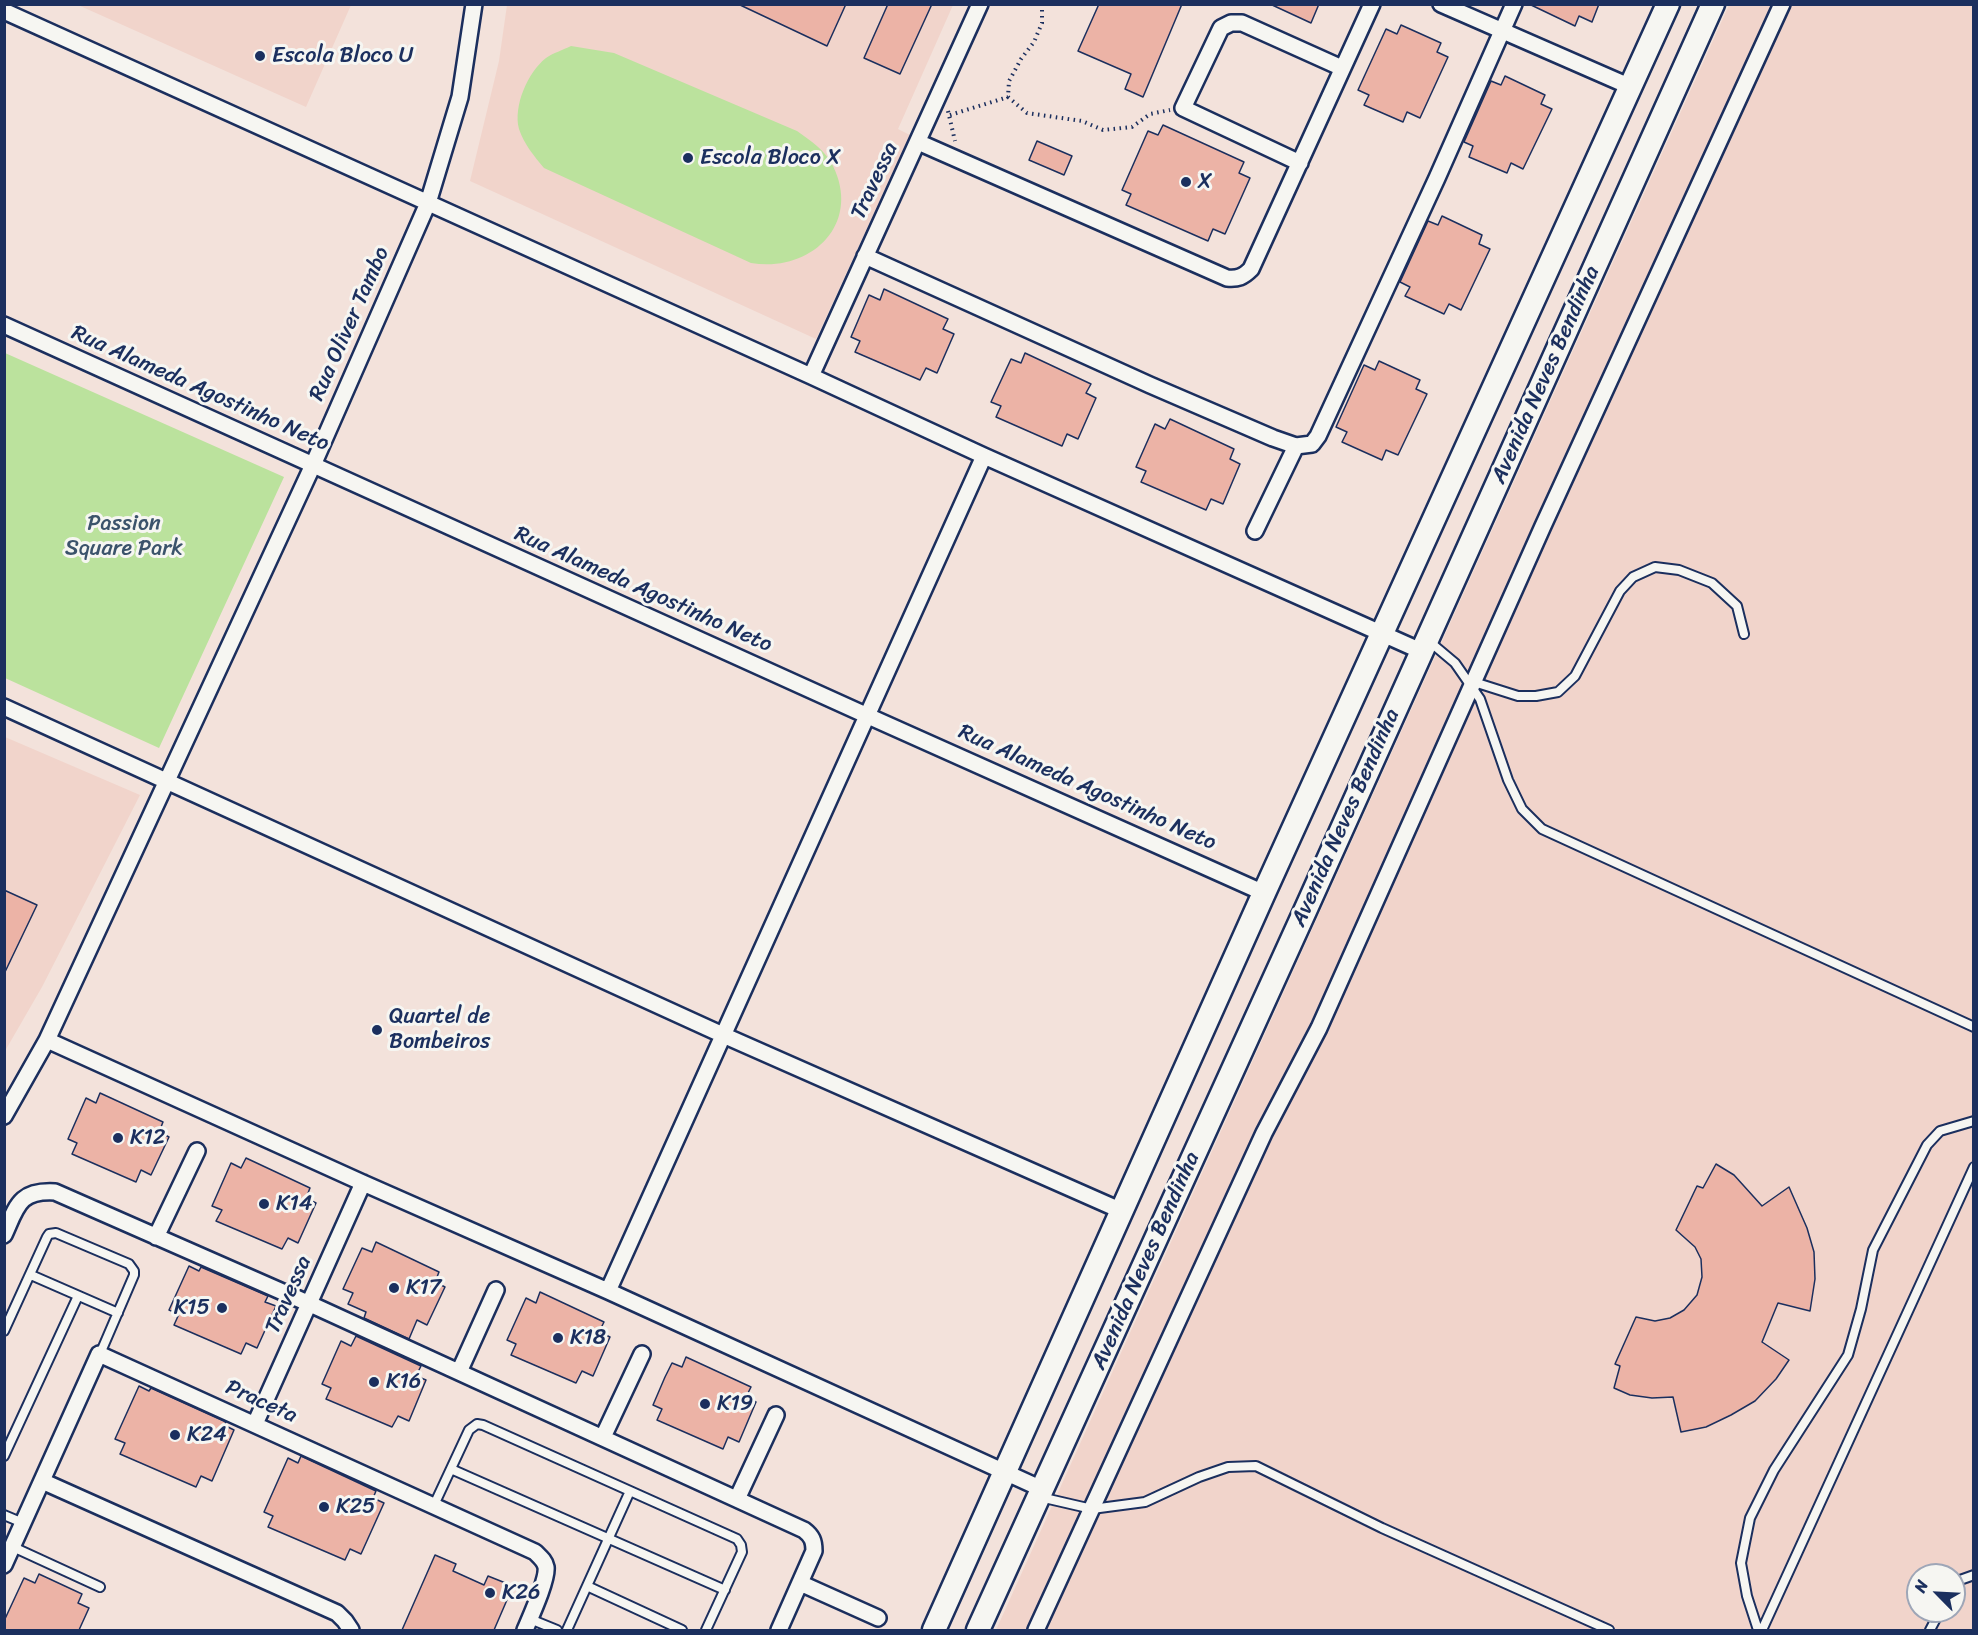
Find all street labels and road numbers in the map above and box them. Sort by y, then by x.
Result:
street label: Travessa [846,138,904,224]
street label: Rua Oliver Tambo [304,243,396,405]
street label: Avenida Neves Bendinha [1486,262,1606,488]
street label: Rua Alameda Agostinho Neto [67,320,333,458]
street label: Rua Alameda Agostinho Neto [510,521,776,659]
street label: Avenida Neves Bendinha [1286,705,1406,931]
street label: Rua Alameda Agostinho Neto [954,719,1220,857]
street label: Avenida Neves Bendinha [1086,1148,1206,1374]
street label: Travessa [260,1252,318,1338]
street label: Praceta [221,1375,301,1429]

